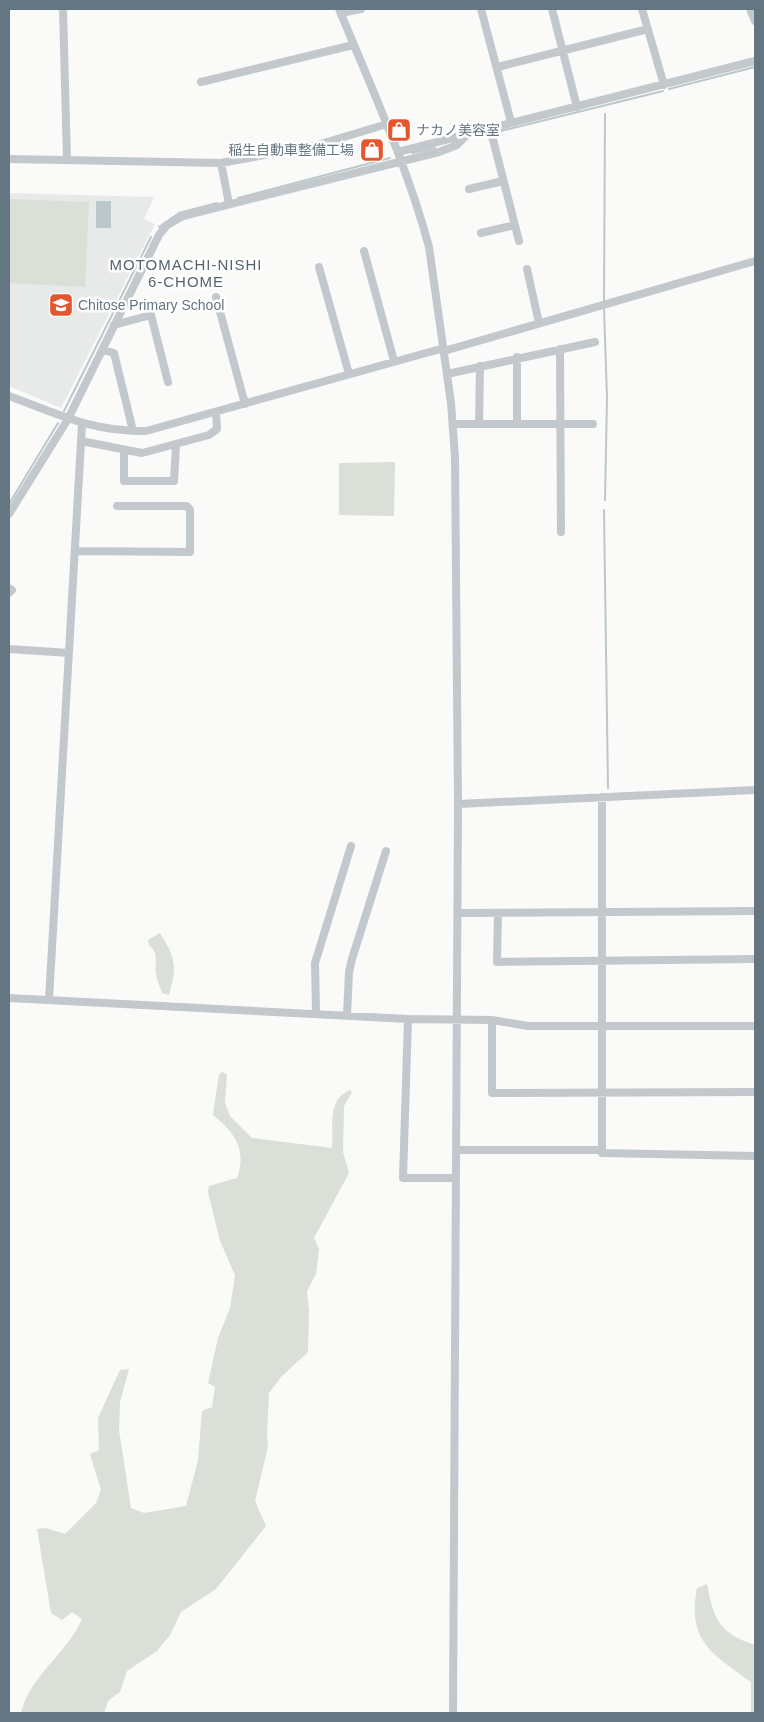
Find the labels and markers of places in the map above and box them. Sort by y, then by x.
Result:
shop icon: ナカノ美容室 [386,117,412,143]
place label: ナカノ美容室 [416,122,500,138]
shop icon: 稲生自動車整備工場 [359,137,385,163]
place label: 稲生自動車整備工場 [228,142,354,158]
school or university icon: Chitose Primary School [48,292,74,318]
place label: Chitose Primary School [78,297,224,313]

